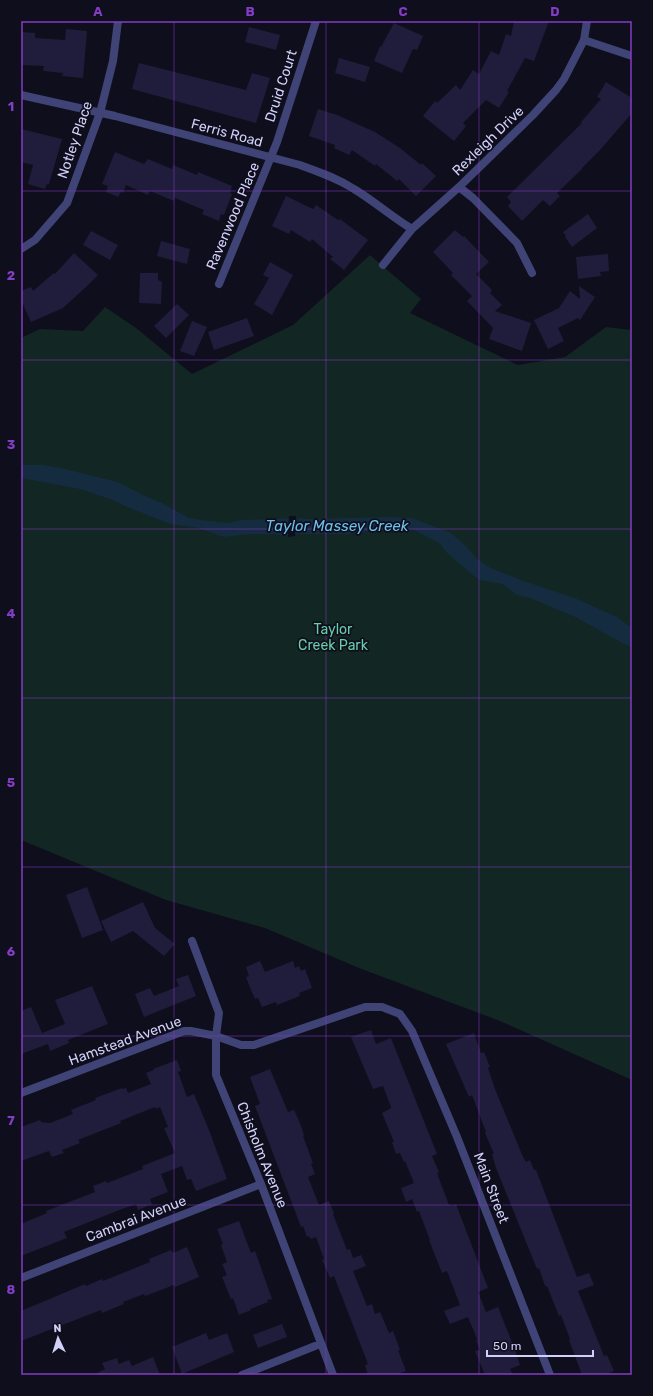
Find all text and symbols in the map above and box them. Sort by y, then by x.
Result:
text: A [93,4,103,19]
text: B [245,4,255,19]
text: C [398,4,408,19]
text: D [550,4,560,19]
street label: Druid Court [261,47,301,124]
text: 1 [8,99,14,114]
street label: Notley Place [54,99,96,181]
street label: Rexleigh Drive [449,102,527,179]
street label: Ferris Road [189,115,265,151]
street label: Ravenwood Place [203,160,263,272]
text: 2 [7,268,15,283]
text: 3 [7,437,16,452]
water label: Taylor Massey Creek [266,517,409,535]
text: 4 [7,606,16,621]
park label: Taylor Creek Park [298,621,369,654]
text: 5 [7,775,15,790]
text: 6 [7,944,16,959]
street label: Hamstead Avenue [66,1013,184,1069]
street label: Chisholm Avenue [233,1099,291,1211]
text: 7 [7,1113,15,1128]
street label: Main Street [470,1150,512,1226]
street label: Cambrai Avenue [83,1192,189,1246]
text: 8 [7,1282,16,1297]
north arrow [38,1318,78,1358]
text: N [53,1322,62,1335]
scale bar [487,1332,593,1358]
text: 50 m [493,1339,521,1353]

